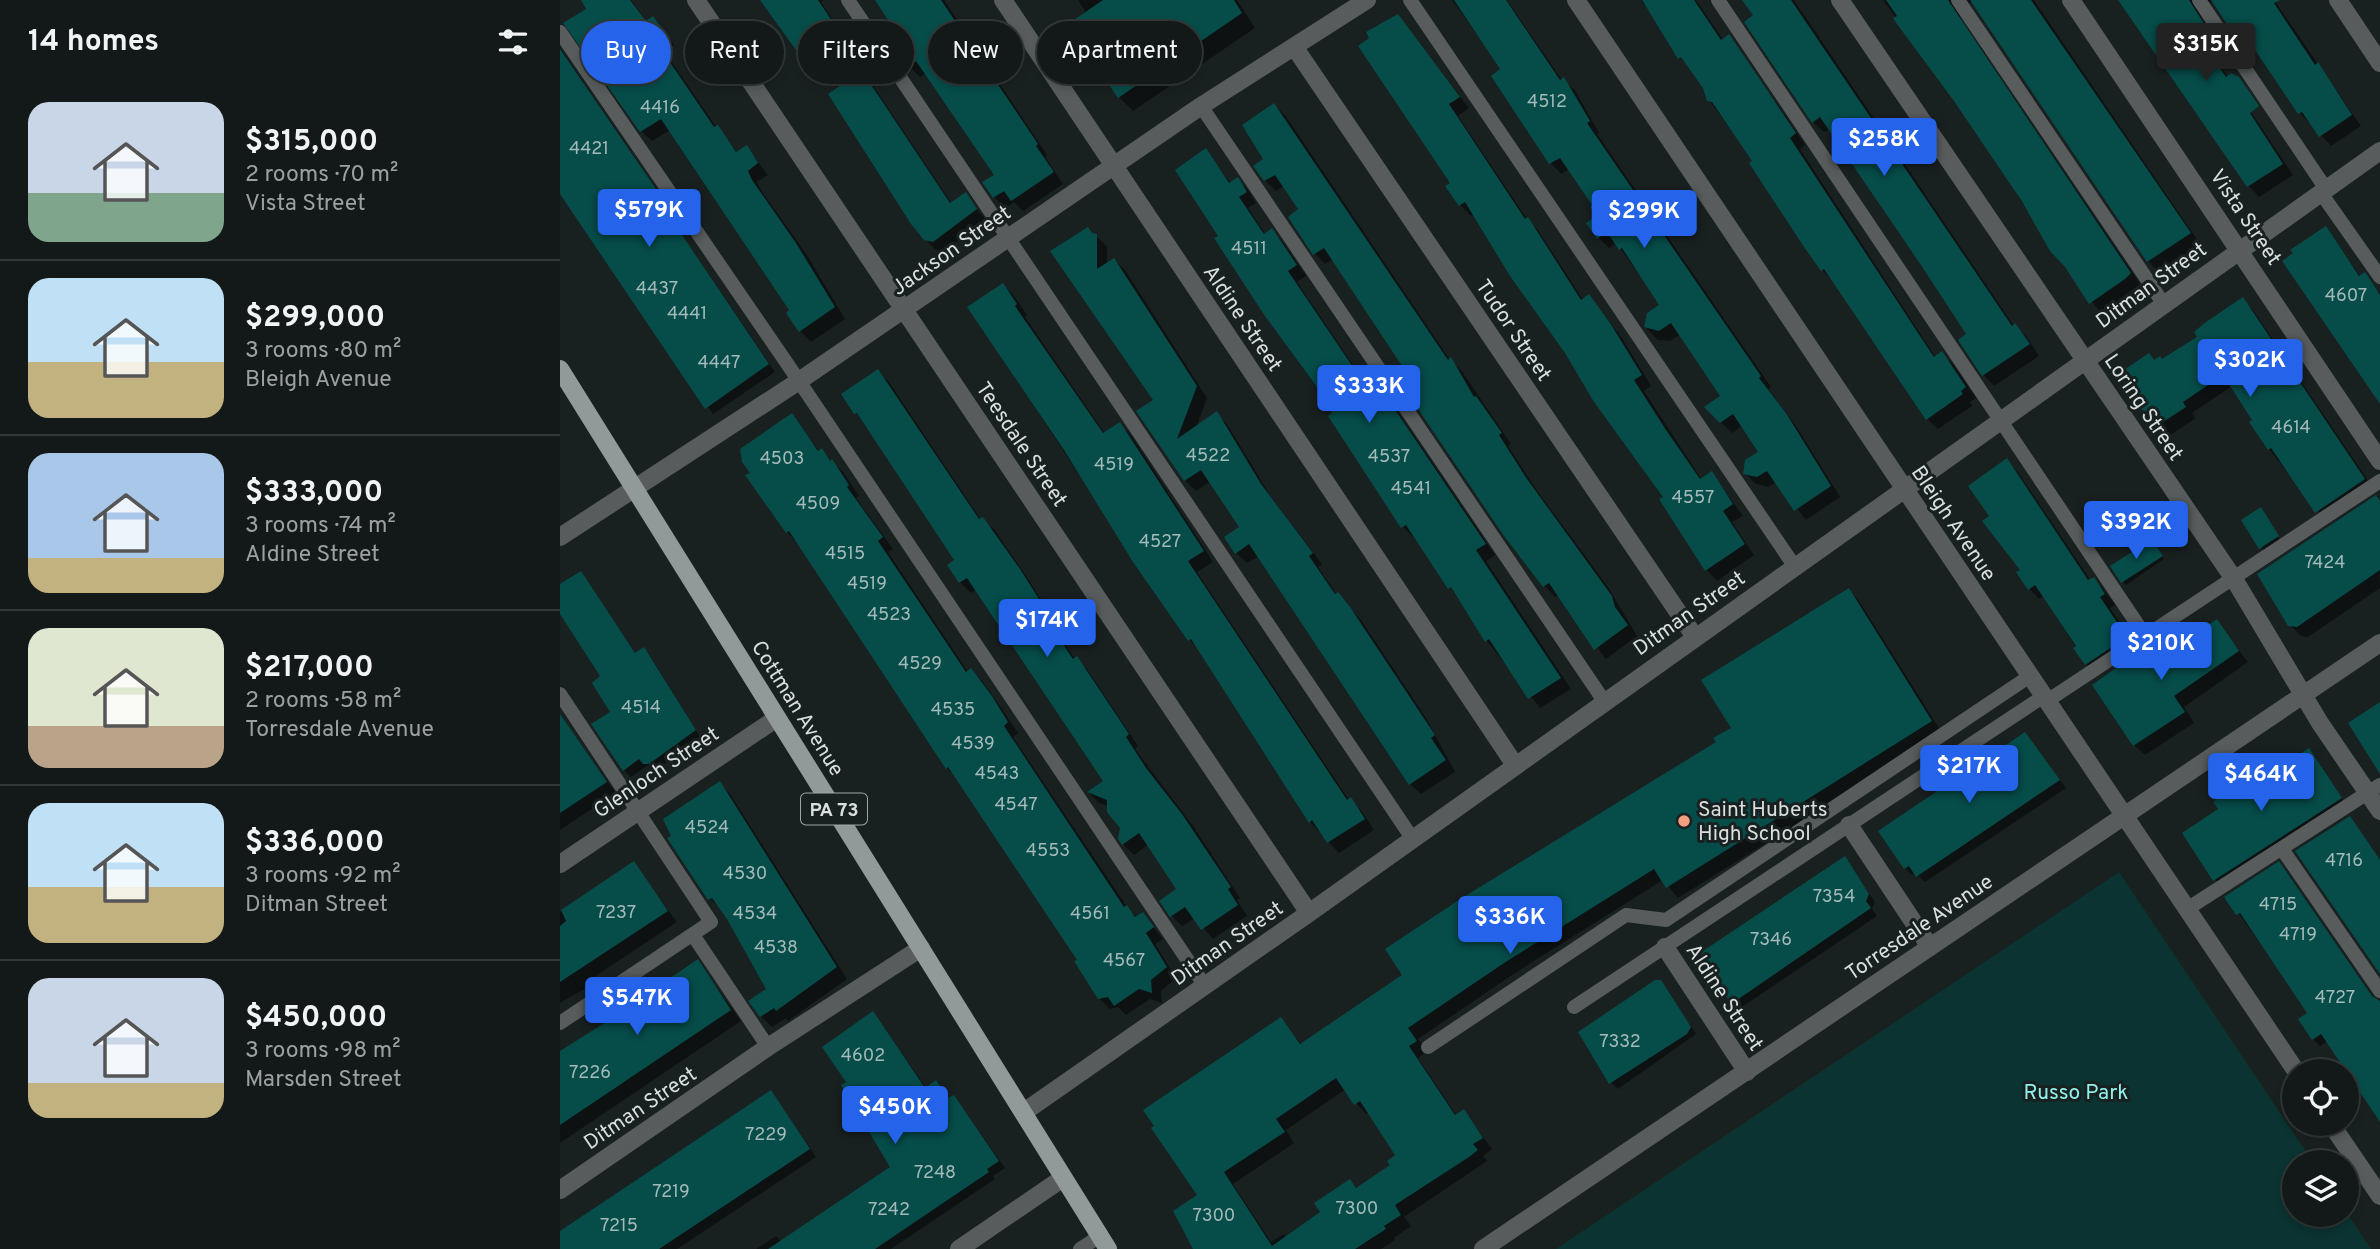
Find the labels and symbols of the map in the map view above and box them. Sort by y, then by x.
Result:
pin: $315K [2157,24,2255,83]
house number: 4512 [1527,91,1567,114]
house number: 4416 [640,97,680,120]
pin: $258K [1835,118,1933,178]
house number: 4421 [569,138,609,161]
street label: Vista Street [2203,165,2287,271]
pin: $579K [600,190,698,249]
pin: $299K [1595,190,1693,250]
street label: Jackson Street [887,200,1017,302]
street label: Ditman Street [2091,237,2213,336]
house number: 4511 [1231,238,1267,261]
street label: Aldine Street [1196,260,1287,377]
street label: Tudor Street [1469,275,1557,387]
house number: 4437 [636,278,678,301]
house number: 4607 [2325,285,2367,308]
house number: 4441 [667,303,707,326]
pin: $302K [2201,340,2299,399]
street label: Loring Street [2097,349,2188,467]
house number: 4447 [698,352,740,375]
pin: $333K [1320,366,1418,425]
street label: Teesdale Street [969,377,1073,513]
house number: 4614 [2271,417,2311,440]
house number: 4522 [1186,445,1230,468]
house number: 4537 [1368,446,1410,469]
house number: 4503 [760,448,804,471]
house number: 4519 [1094,454,1134,477]
street label: Bleigh Avenue [1904,461,2001,587]
house number: 4541 [1391,478,1431,501]
house number: 4557 [1672,487,1714,510]
house number: 4509 [796,493,840,516]
pin: $392K [2087,502,2185,561]
house number: 4527 [1139,531,1181,554]
house number: 4515 [825,543,865,566]
house number: 7424 [2305,552,2345,575]
street label: Ditman Street [1629,566,1751,663]
house number: 4519 [847,573,887,596]
pin: $174K [998,600,1096,659]
house number: 4523 [867,604,911,627]
pin: $210K [2112,622,2210,682]
street label: Cottman Avenue [744,636,849,782]
house number: 4529 [898,653,942,676]
house number: 4514 [621,697,661,720]
house number: 4535 [931,699,975,722]
street label: Glenloch Street [589,721,725,825]
house number: 4539 [951,733,995,756]
pin: $217K [1920,746,2018,805]
pin: $464K [2212,754,2310,813]
house number: 4543 [975,763,1019,786]
road number: PA 73 [801,794,867,824]
house number: 4547 [994,794,1038,817]
place label: Saint Huberts High School [1698,797,1828,848]
marker: Saint Huberts High School [1676,813,1692,829]
house number: 4524 [685,817,729,840]
house number: 4553 [1026,840,1070,863]
house number: 4716 [2325,850,2363,873]
house number: 4530 [723,863,767,886]
street label: Torresdale Avenue [1841,869,1999,988]
house number: 7354 [1813,886,1855,909]
house number: 4715 [2259,894,2297,917]
street label: Ditman Street [1167,896,1289,993]
pin: $336K [1461,897,1559,956]
house number: 7237 [596,902,636,925]
house number: 4534 [733,903,777,926]
house number: 4561 [1070,903,1110,926]
house number: 4719 [2279,924,2317,947]
house number: 7346 [1750,929,1792,952]
house number: 4538 [754,937,798,960]
street label: Aldine Street [1679,939,1769,1057]
house number: 4567 [1103,950,1145,973]
pin: $547K [588,978,686,1037]
house number: 4727 [2315,987,2355,1010]
house number: 7332 [1599,1031,1641,1054]
house number: 4602 [841,1045,885,1068]
house number: 7226 [569,1062,611,1085]
street label: Ditman Street [579,1062,703,1157]
park label: Russo Park [2024,1080,2128,1107]
pin: $450K [846,1086,944,1146]
house number: 7229 [745,1124,787,1147]
house number: 7248 [914,1162,956,1185]
house number: 7219 [652,1181,690,1204]
house number: 7300 [1336,1198,1378,1221]
house number: 7242 [868,1199,910,1222]
house number: 7300 [1193,1205,1235,1228]
house number: 7215 [600,1215,638,1238]

